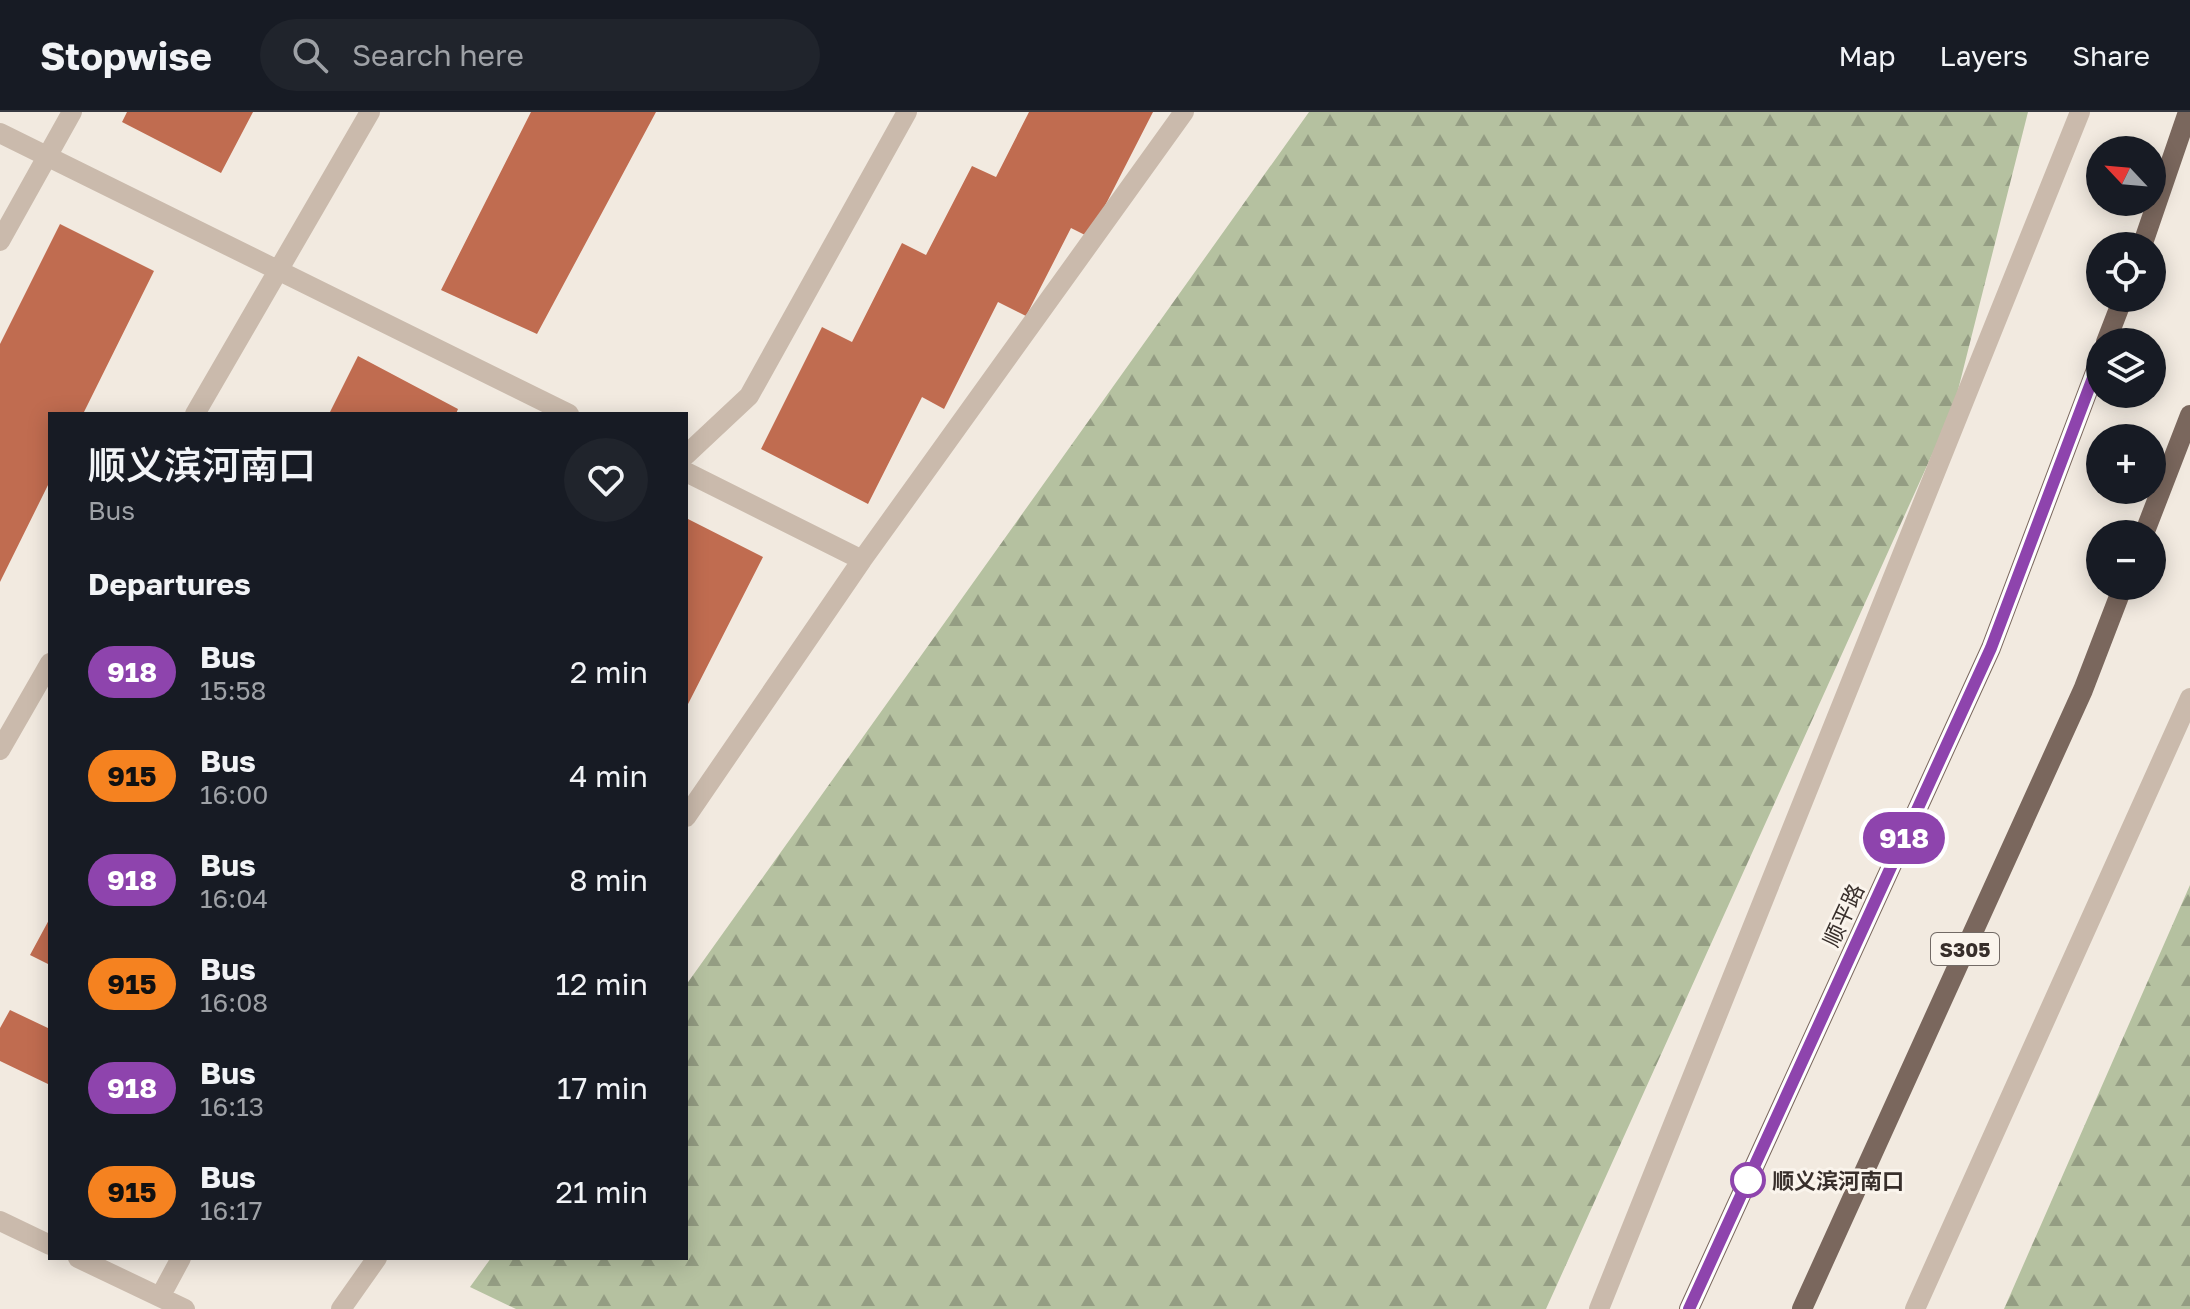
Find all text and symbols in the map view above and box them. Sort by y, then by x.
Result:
search box [260,19,820,91]
text: Stopwise [40,33,212,78]
icon: search [288,33,332,77]
text: Search here [352,37,524,73]
text: Map [1838,39,1896,72]
text: Layers [1940,39,2028,72]
text: Share [2072,39,2150,72]
north arrow [2086,136,2166,216]
map controls [2086,136,2166,600]
button: locate [2086,232,2166,312]
button: layers [2086,328,2166,408]
button: + [2086,424,2166,504]
button: heart [564,438,648,522]
text: 顺义滨河南口 [88,442,316,487]
text: Bus [88,495,135,526]
button: − [2086,520,2166,600]
text: Departures [88,566,251,602]
text: Bus [200,639,256,675]
text: 2 min [570,654,648,690]
text: 918 [107,655,157,688]
text: 15:58 [200,675,266,706]
text: Bus [200,743,256,779]
text: 4 min [569,758,648,794]
text: 915 [107,759,157,792]
text: 16:00 [200,779,268,810]
line badge: 918 [1858,812,1950,864]
text: 918 [1879,821,1929,854]
text: Bus [200,847,256,883]
text: 8 min [569,862,648,898]
text: 918 [107,863,157,896]
street label: 顺平路 [1817,879,1869,951]
text: 16:04 [200,883,268,914]
road number: S305 [1931,933,1999,965]
text: Bus [200,951,256,987]
text: 12 min [556,966,648,1002]
text: 915 [107,967,157,1000]
text: 16:08 [200,987,268,1018]
text: Bus [200,1055,256,1091]
text: 17 min [557,1070,648,1106]
text: 918 [107,1071,157,1104]
text: 16:13 [200,1091,264,1122]
text: Bus [200,1159,256,1195]
marker: 顺义滨河南口 [1731,1163,1765,1197]
place label: 顺义滨河南口 [1772,1167,1904,1194]
text: 21 min [556,1174,648,1210]
text: 915 [107,1175,157,1208]
text: 16:17 [200,1195,263,1226]

